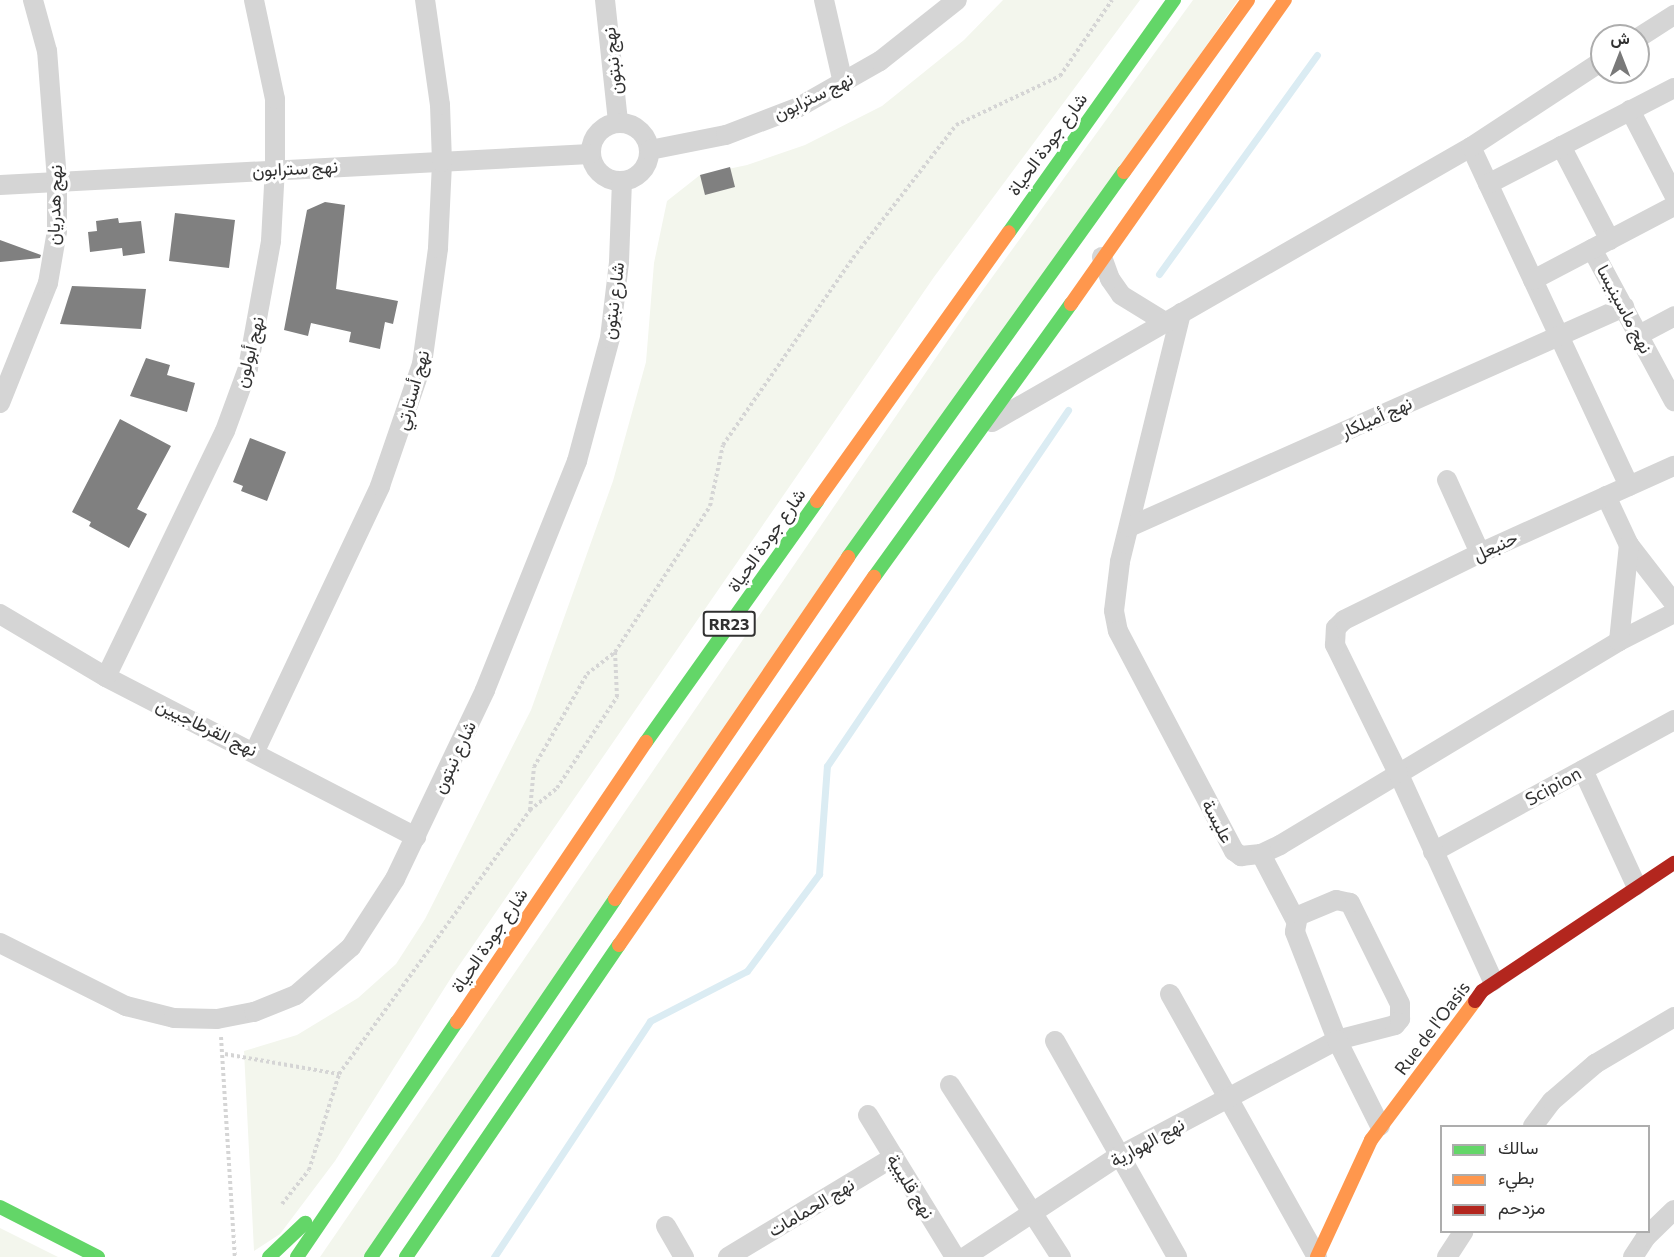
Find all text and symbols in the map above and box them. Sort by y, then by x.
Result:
north arrow [1590,24,1650,84]
street label: نهج نبتون [598,26,626,96]
text: ش [1610,28,1630,47]
street label: نهج سترابون [770,67,856,125]
street label: شارع جودة الحياة [1003,89,1091,199]
street label: نهج سترابون [252,155,338,181]
street label: نهج هدريان [42,164,66,246]
street label: شارع نبتون [598,261,628,341]
street label: نهج ماسينيسا [1593,261,1657,357]
street label: نهج أبولون [230,314,268,390]
street label: نهج أستارتي [390,348,434,432]
street label: نهج أميلكار [1337,392,1415,442]
street label: شارع جودة الحياة [722,484,810,596]
street label: حنبعل [1469,526,1521,566]
road number: RR23 [702,611,756,637]
street label: نهج القرطاجيين [153,693,261,761]
street label: شارع نبتون [428,717,480,797]
street label: Scipion [1521,762,1585,810]
street label: عليسة [1198,796,1238,846]
street label: شارع جودة الحياة [446,884,532,996]
street label: Rue de l'Oasis [1390,977,1474,1079]
street label: نهج الهوارية [1106,1113,1188,1171]
legend [1440,1125,1650,1233]
text: سالك [1498,1136,1538,1158]
street label: نهج قليبية [883,1150,939,1222]
text: بطيء [1498,1166,1534,1188]
street label: نهج الحمامات [764,1173,858,1241]
text: مزدحم [1498,1196,1545,1218]

